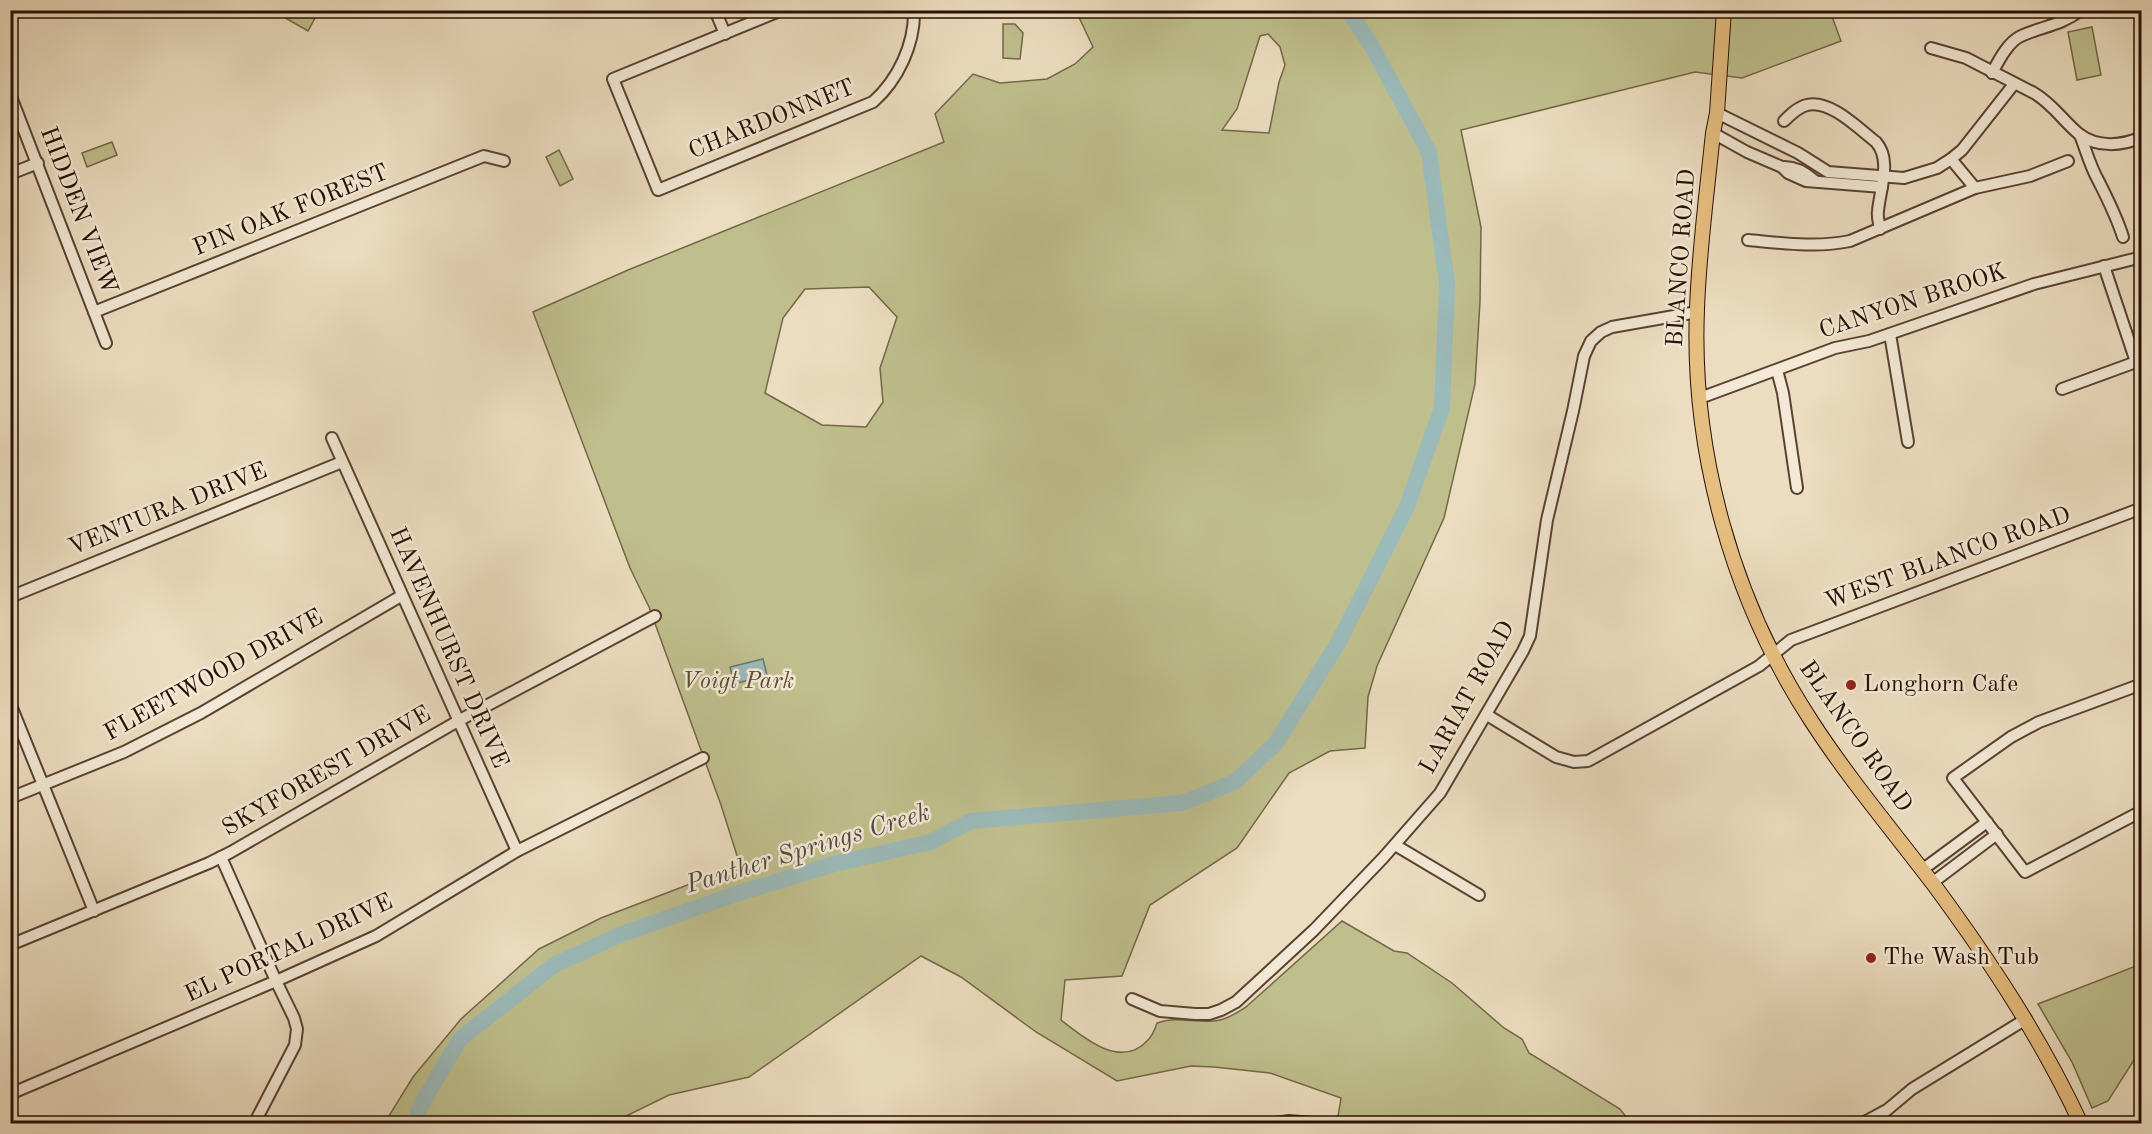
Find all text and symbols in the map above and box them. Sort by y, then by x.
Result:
street label: CHARDONNET [686,76,858,164]
street label: HIDDEN VIEW [35,124,121,299]
street label: PIN OAK FOREST [190,161,392,261]
street label: BLANCO ROAD [1664,168,1700,348]
street label: CANYON BROOK [1816,260,2010,344]
street label: VENTURA DRIVE [65,459,271,561]
street label: WEST BLANCO ROAD [1822,503,2074,615]
street label: HAVENHURST DRIVE [384,524,512,772]
street label: FLEETWOOD DRIVE [101,606,327,746]
street label: LARIAT ROAD [1416,618,1520,778]
street label: BLANCO ROAD [1794,657,1916,817]
park label: Voigt Park [682,670,794,694]
place label: Longhorn Cafe [1863,673,2018,697]
marker: Longhorn Cafe [1844,678,1858,692]
street label: SKYFOREST DRIVE [219,702,435,842]
water label: Panther Springs Creek [682,799,933,899]
street label: EL PORTAL DRIVE [181,890,397,1008]
place label: The Wash Tub [1883,946,2039,970]
marker: The Wash Tub [1864,951,1878,965]

